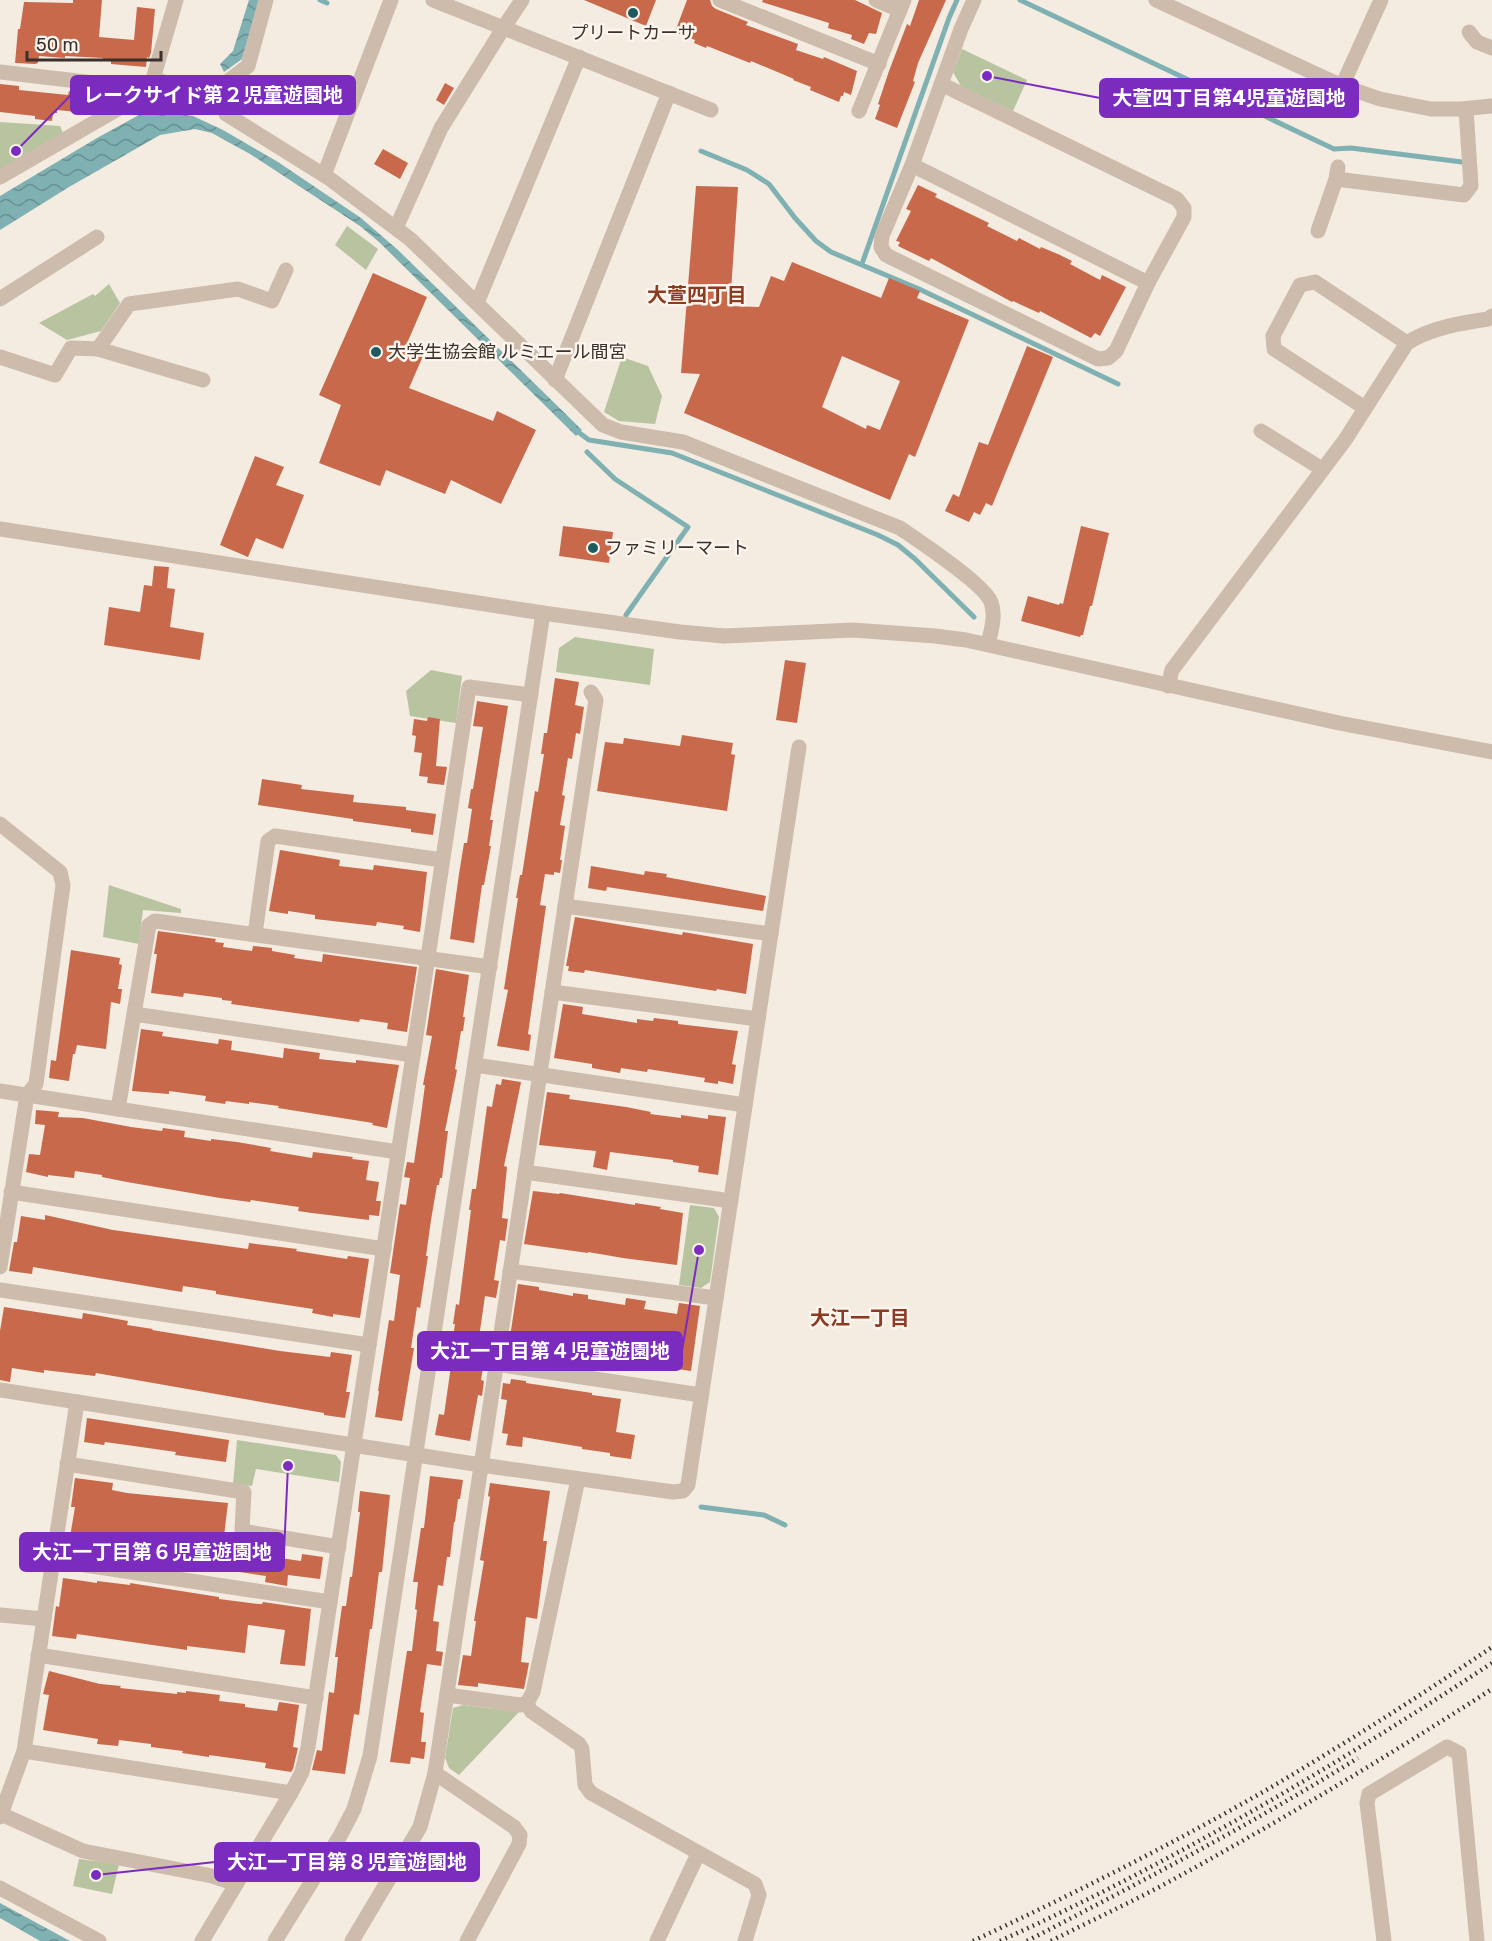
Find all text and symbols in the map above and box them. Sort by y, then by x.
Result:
marker: プリートカーサ [626,6,640,20]
place label: プリートカーサ [570,22,696,44]
scale bar [27,24,160,62]
text: 50 m [36,34,79,56]
callout: レークサイド第２児童遊園地 [71,76,355,114]
callout: 大萱四丁目第4児童遊園地 [1100,79,1358,117]
text: レークサイド第２児童遊園地 [83,83,343,107]
text: 大萱四丁目第4児童遊園地 [1112,86,1346,110]
district label: 大萱四丁目 [647,283,747,307]
place label: 大学生協会館 ルミエール間宮 [388,341,626,363]
marker: 大学生協会館 ルミエール間宮 [369,345,383,359]
place label: ファミリーマート [605,537,749,559]
marker: ファミリーマート [586,541,600,555]
district label: 大江一丁目 [810,1306,910,1330]
callout: 大江一丁目第４児童遊園地 [418,1332,682,1370]
text: 大江一丁目第４児童遊園地 [430,1339,670,1363]
callout: 大江一丁目第６児童遊園地 [20,1533,284,1571]
text: 大江一丁目第６児童遊園地 [32,1540,272,1564]
callout: 大江一丁目第８児童遊園地 [215,1843,479,1881]
text: 大江一丁目第８児童遊園地 [227,1850,467,1874]

